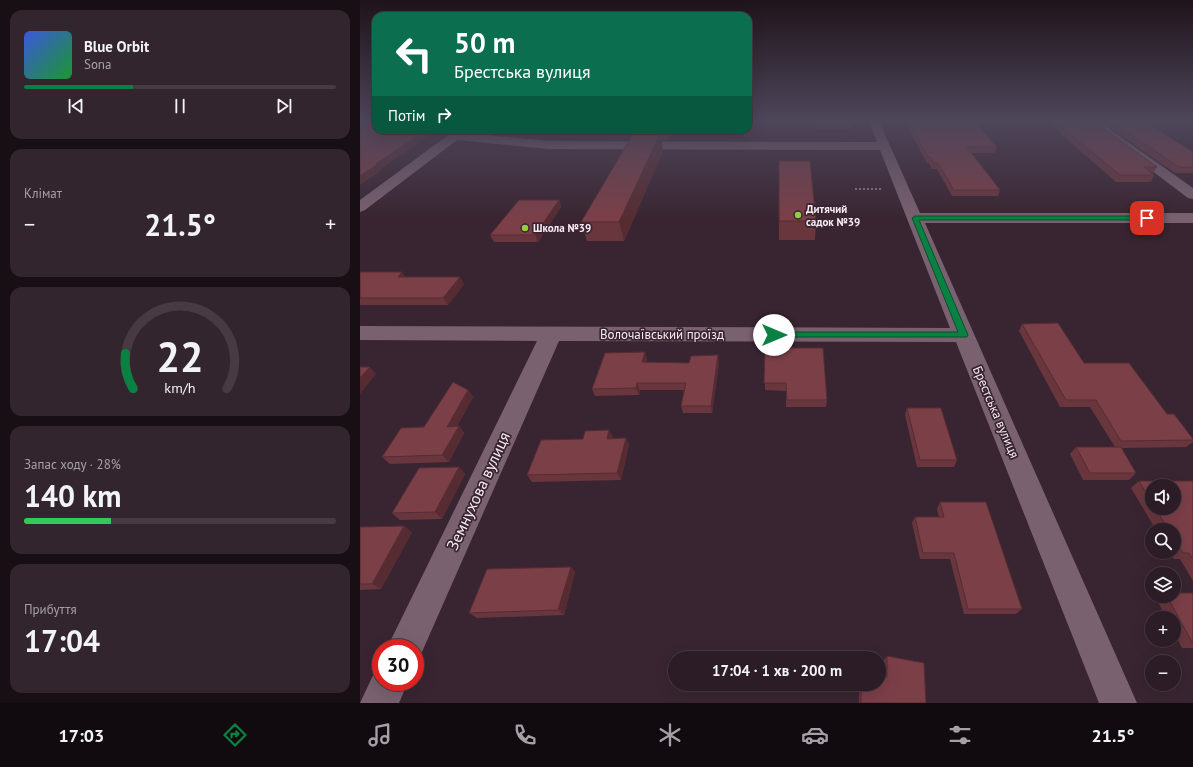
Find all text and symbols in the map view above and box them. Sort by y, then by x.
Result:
text: 50 m [454,24,515,61]
icon: left [388,28,440,80]
text: Blue Orbit [84,37,149,56]
text: Sona [84,56,111,73]
text: Брестська вулиця [454,60,591,83]
icon: previous [65,95,87,117]
icon: pause [169,95,191,117]
icon: next [273,95,295,117]
icon: right [433,104,455,126]
text: Потім [388,106,425,125]
text: Клімат [24,185,62,202]
pin [1130,201,1164,235]
place label: Дитячий садок №39 [806,202,860,229]
text: 21.5° [144,205,216,244]
icon: arrive [1136,207,1158,229]
text: − [24,210,35,238]
text: + [325,210,336,238]
marker: Дитячий садок №39 [793,210,803,220]
place label: Школа №39 [533,221,591,235]
marker: Школа №39 [520,223,530,233]
position arrow [753,314,795,356]
street label: Волочаївський проїзд [600,326,724,343]
text: 22 [156,330,204,383]
street label: Брестська вулиця [969,363,1023,461]
text: km/h [164,378,196,397]
street label: Земнухова вулиця [442,429,514,553]
text: Запас ходу · 28% [24,456,121,473]
text: 140 km [24,476,122,515]
map controls [1145,479,1181,691]
button: sound [1145,479,1181,515]
button: search [1145,523,1181,559]
button: layers [1145,567,1181,603]
text: Прибуття [24,601,77,618]
button: + [1145,611,1181,647]
text: 17:04 [24,621,100,660]
speed limit sign: 30 [372,639,424,691]
button: − [1145,655,1181,691]
text: 17:04 · 1 хв · 200 m [712,661,842,680]
icon: directions [221,721,249,749]
icon: music [366,721,394,749]
icon: phone [511,721,539,749]
icon: climate [656,721,684,749]
icon: car [801,721,829,749]
icon: filters [946,721,974,749]
text: 17:03 [59,724,104,747]
text: 21.5° [1092,724,1134,747]

